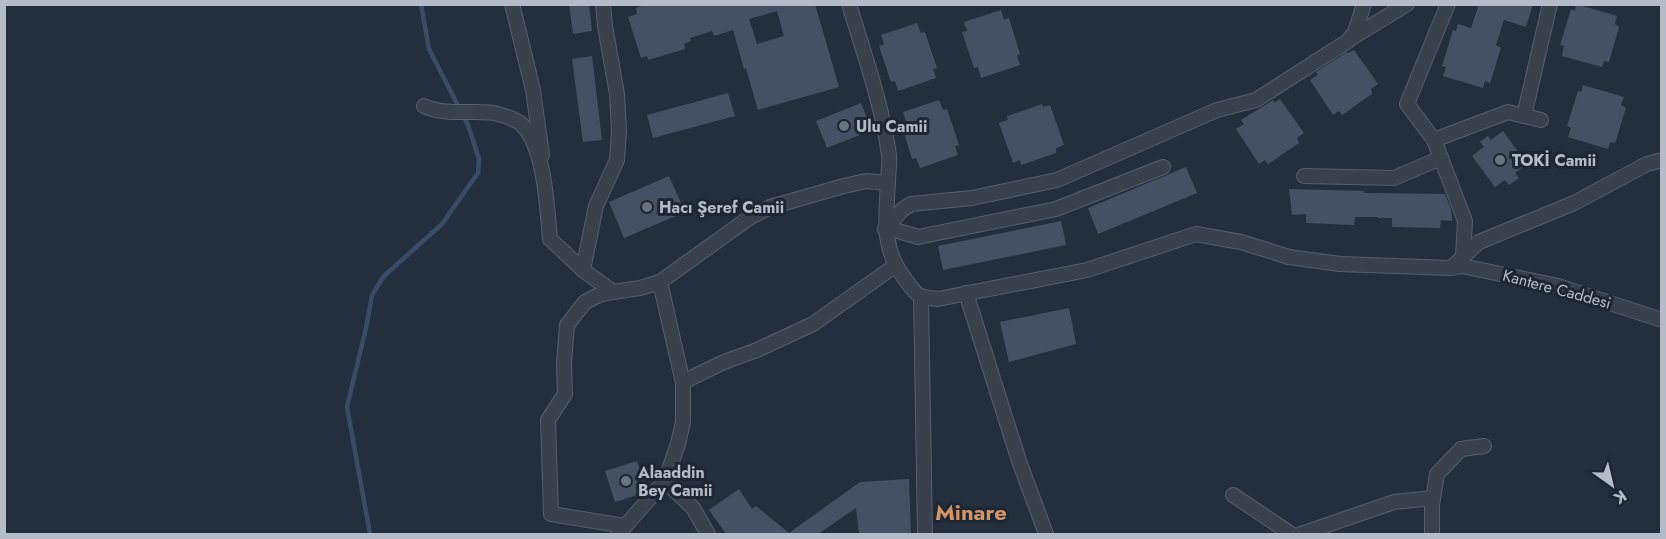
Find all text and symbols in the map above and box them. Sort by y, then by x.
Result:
place label: Ulu Camii [856,115,927,138]
marker: Ulu Camii [837,119,851,133]
place label: TOKİ Camii [1512,149,1596,172]
marker: TOKİ Camii [1493,153,1507,167]
place label: Hacı Şeref Camii [659,196,784,219]
marker: Hacı Şeref Camii [640,200,654,214]
street label: Kantere Caddesi [1500,263,1614,315]
north arrow [1582,455,1642,515]
place label: Alaaddin Bey Camii [637,461,712,502]
marker: Alaaddin Bey Camii [619,474,633,488]
text: K [1608,484,1631,510]
district label: Minare [935,496,1007,528]

